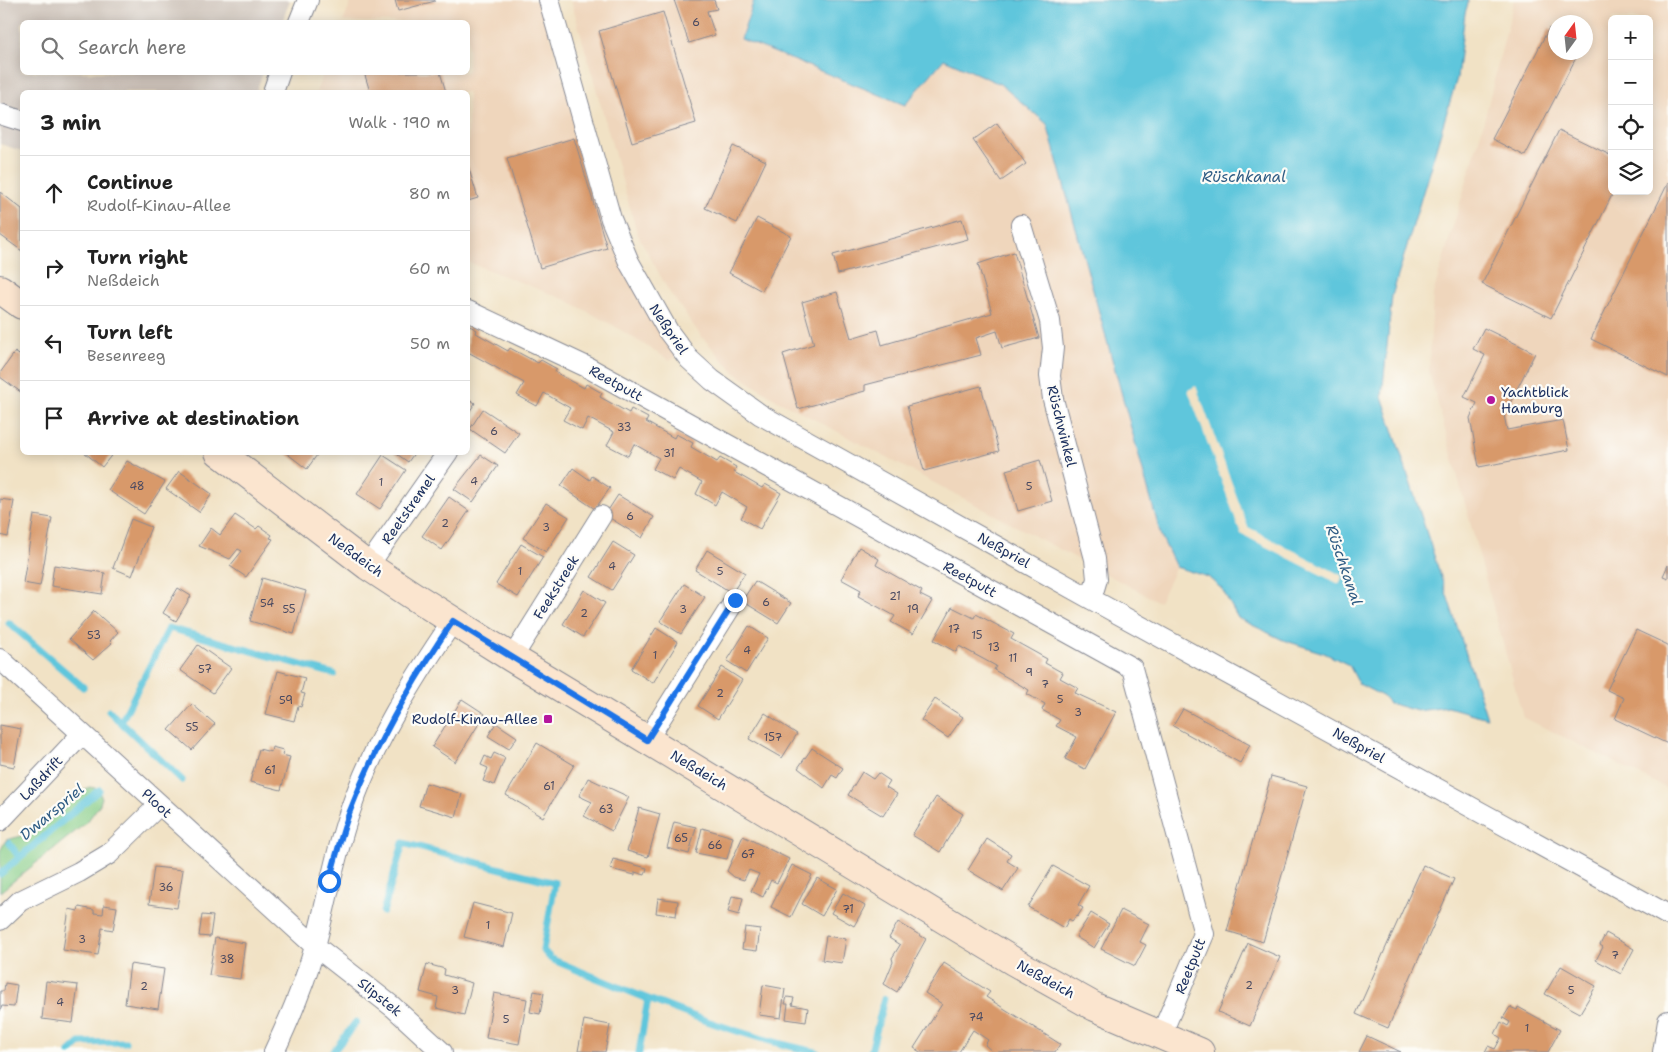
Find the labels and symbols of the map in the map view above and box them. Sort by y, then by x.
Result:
house number: 6 [692,15,700,30]
north arrow [1548,15,1593,60]
water label: Rüschkanal [1202,167,1286,187]
street label: Neßpriel [645,300,693,358]
street label: Reetputt [586,361,646,405]
street label: Rüschwinkel [1043,383,1081,469]
place label: Yachtblick Hamburg [1501,383,1569,417]
marker: Yachtblick Hamburg [1485,394,1497,406]
house number: 33 [617,420,631,435]
house number: 6 [490,424,498,439]
house number: 31 [663,446,675,461]
street label: Reetstremel [377,470,439,547]
house number: 4 [470,474,478,489]
house number: 1 [379,475,383,490]
house number: 48 [129,479,145,494]
house number: 5 [1026,479,1033,494]
house number: 6 [626,509,634,524]
house number: 2 [441,516,449,531]
house number: 3 [542,520,550,535]
water label: Rüschkanal [1321,522,1367,608]
street label: Neßpriel [975,528,1034,572]
street label: Neßdeich [325,529,387,581]
street label: Feekstreek [529,551,583,623]
street label: Reetputt [940,557,1000,601]
house number: 4 [608,559,616,574]
house number: 1 [518,564,522,579]
house number: 5 [717,564,724,579]
route end [724,589,747,612]
house number: 21 [889,589,901,604]
house number: 6 [762,595,770,610]
house number: 54 [260,596,274,611]
house number: 55 [282,602,296,617]
house number: 3 [679,602,687,617]
house number: 19 [907,602,919,617]
house number: 2 [580,606,588,621]
house number: 17 [948,622,960,637]
house number: 53 [87,628,101,643]
house number: 15 [971,628,983,643]
house number: 13 [988,640,1000,655]
house number: 4 [743,643,751,658]
house number: 1 [653,648,657,663]
house number: 11 [1009,651,1017,666]
house number: 57 [198,662,212,677]
house number: 9 [1025,665,1033,680]
house number: 7 [1041,677,1049,692]
house number: 2 [716,686,724,701]
house number: 5 [1057,692,1064,707]
house number: 59 [279,693,293,708]
house number: 3 [1074,705,1082,720]
place label: Rudolf-Kinau-Allee [412,710,538,728]
marker: Rudolf-Kinau-Allee [542,713,554,725]
house number: 55 [185,720,199,735]
street label: Neßpriel [1330,723,1389,767]
house number: 157 [764,730,782,745]
street label: Neßdeich [667,746,731,794]
street label: Laßdrift [16,752,66,804]
house number: 61 [264,763,276,778]
water label: Dwarspriel [16,779,89,845]
house number: 61 [543,779,555,794]
street label: Ploot [138,784,176,822]
house number: 63 [599,802,613,817]
house number: 65 [674,831,688,846]
house number: 66 [707,838,723,853]
house number: 67 [741,847,755,862]
route start [318,870,341,893]
house number: 36 [158,880,174,895]
house number: 71 [842,902,854,917]
house number: 1 [486,918,490,933]
house number: 3 [78,932,86,947]
street label: Reetputt [1171,935,1209,997]
house number: 7 [1611,948,1619,963]
house number: 38 [219,952,235,967]
street label: Neßdeich [1014,956,1078,1002]
street label: Slipstek [354,974,406,1020]
house number: 2 [1245,978,1253,993]
house number: 2 [140,979,148,994]
house number: 3 [451,983,459,998]
house number: 5 [1568,983,1575,998]
house number: 4 [56,995,64,1010]
house number: 74 [969,1010,984,1025]
house number: 5 [503,1012,510,1027]
house number: 1 [1525,1021,1529,1036]

